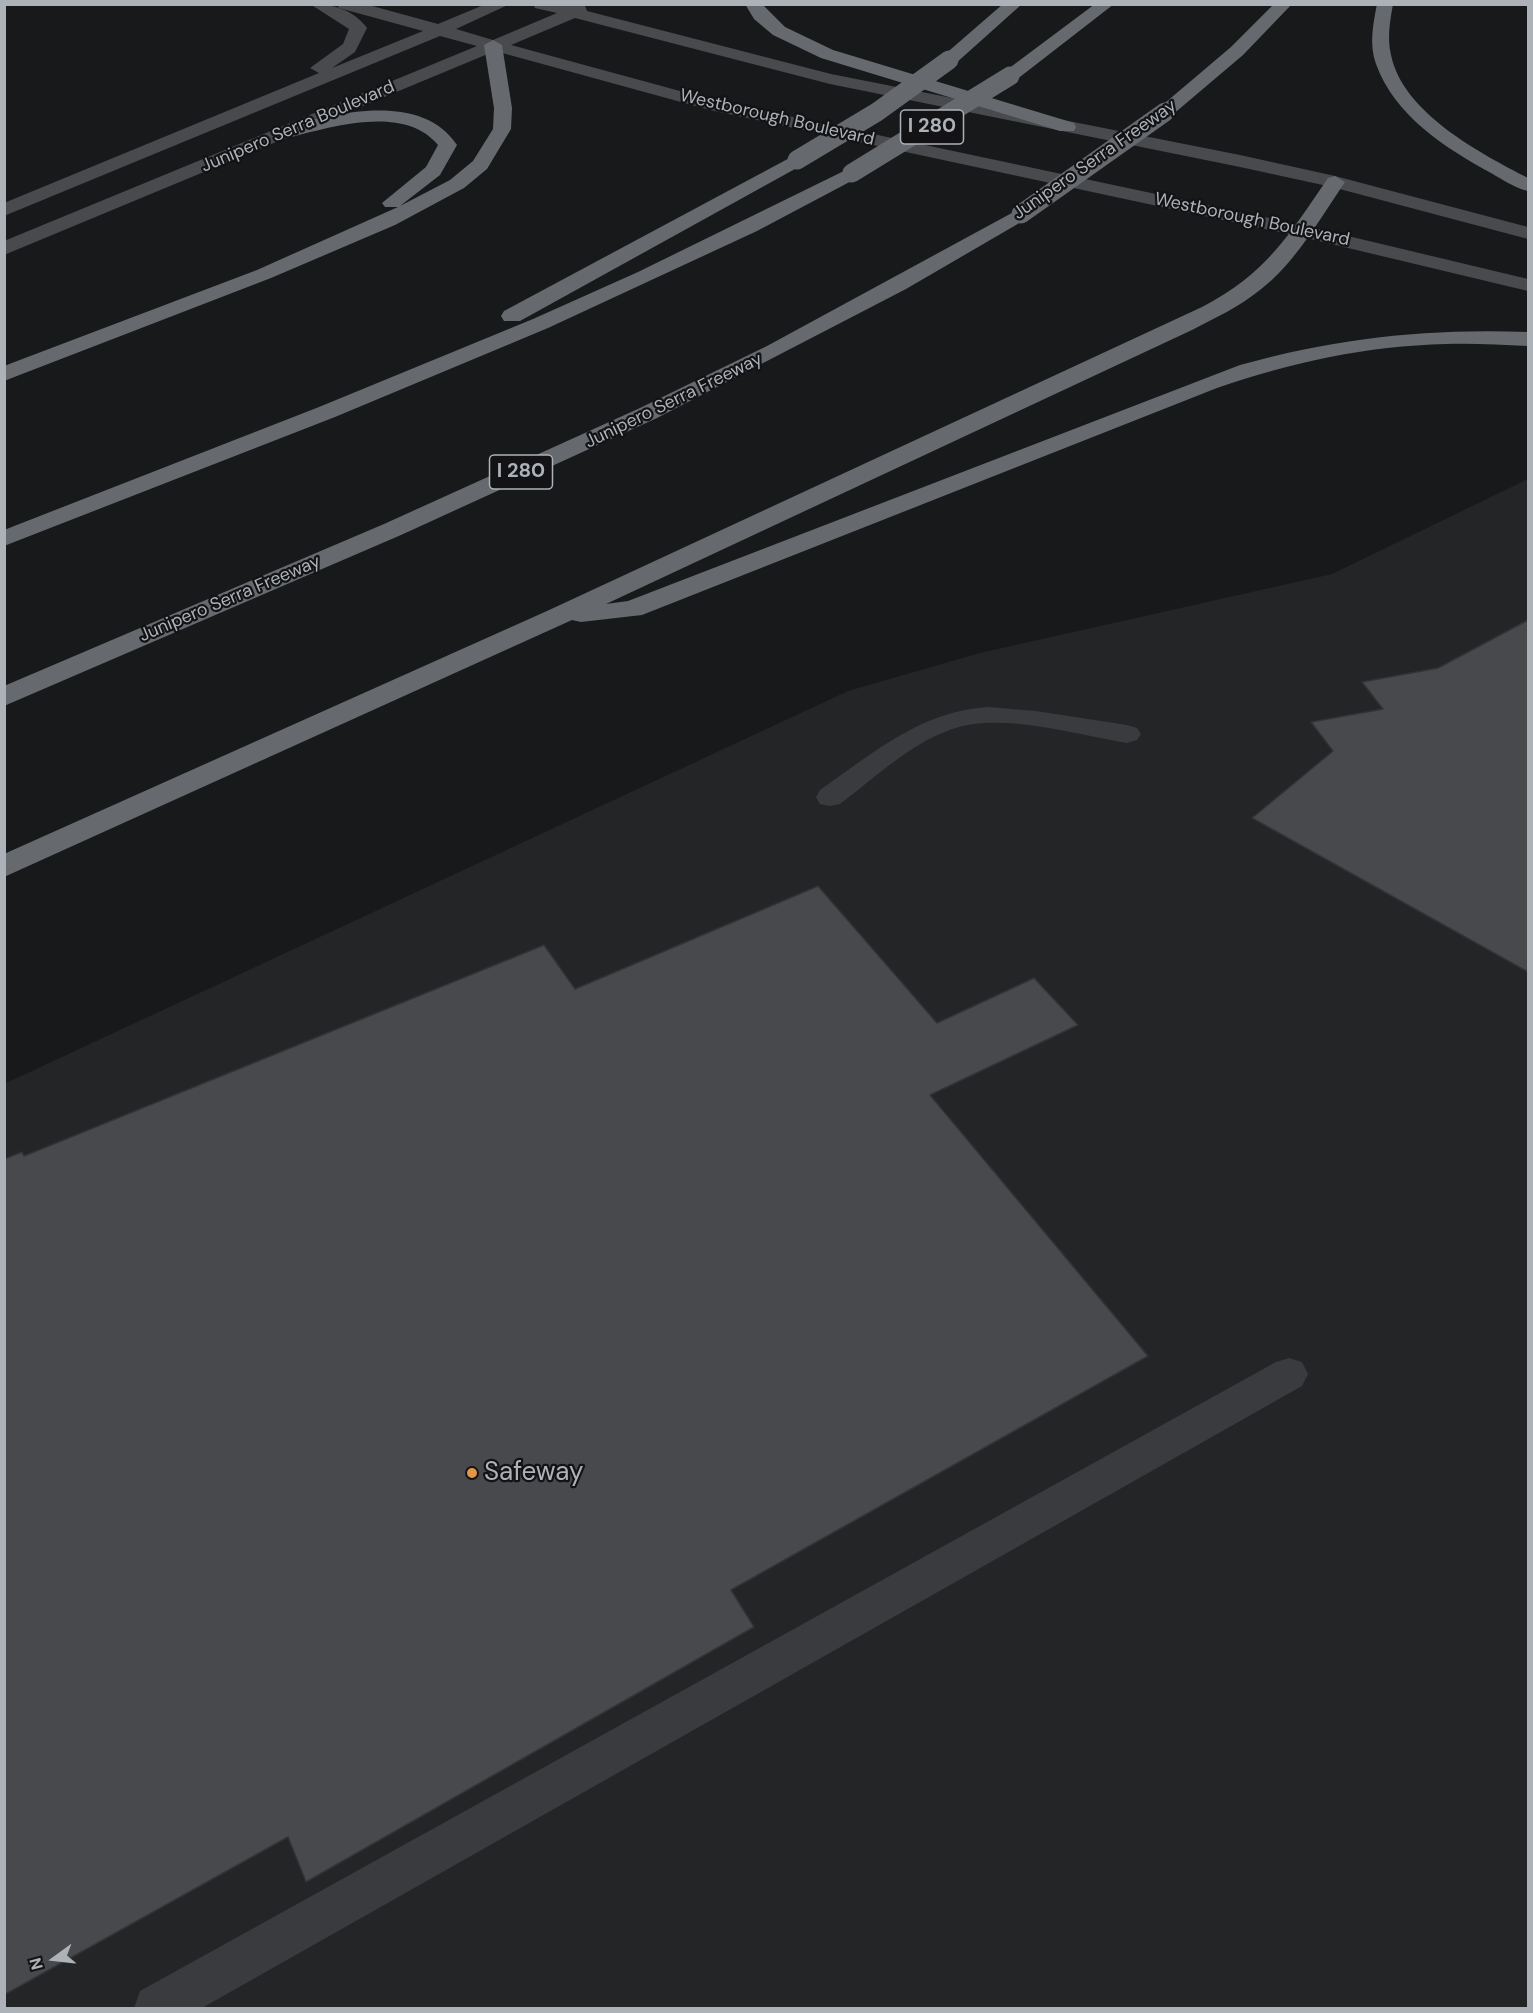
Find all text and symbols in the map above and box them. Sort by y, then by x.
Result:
street label: Junipero Serra Boulevard [198,76,398,178]
street label: Westborough Boulevard [678,85,876,151]
street label: Junipero Serra Freeway [1009,95,1181,225]
road number: I 280 [900,110,964,144]
street label: Westborough Boulevard [1152,189,1352,251]
street label: Junipero Serra Freeway [582,349,766,453]
road number: I 280 [490,455,552,489]
street label: Junipero Serra Freeway [136,551,324,647]
place label: Safeway [484,1457,583,1489]
marker: Safeway [465,1466,479,1480]
north arrow [24,1929,84,1989]
text: N [24,1955,48,1972]

